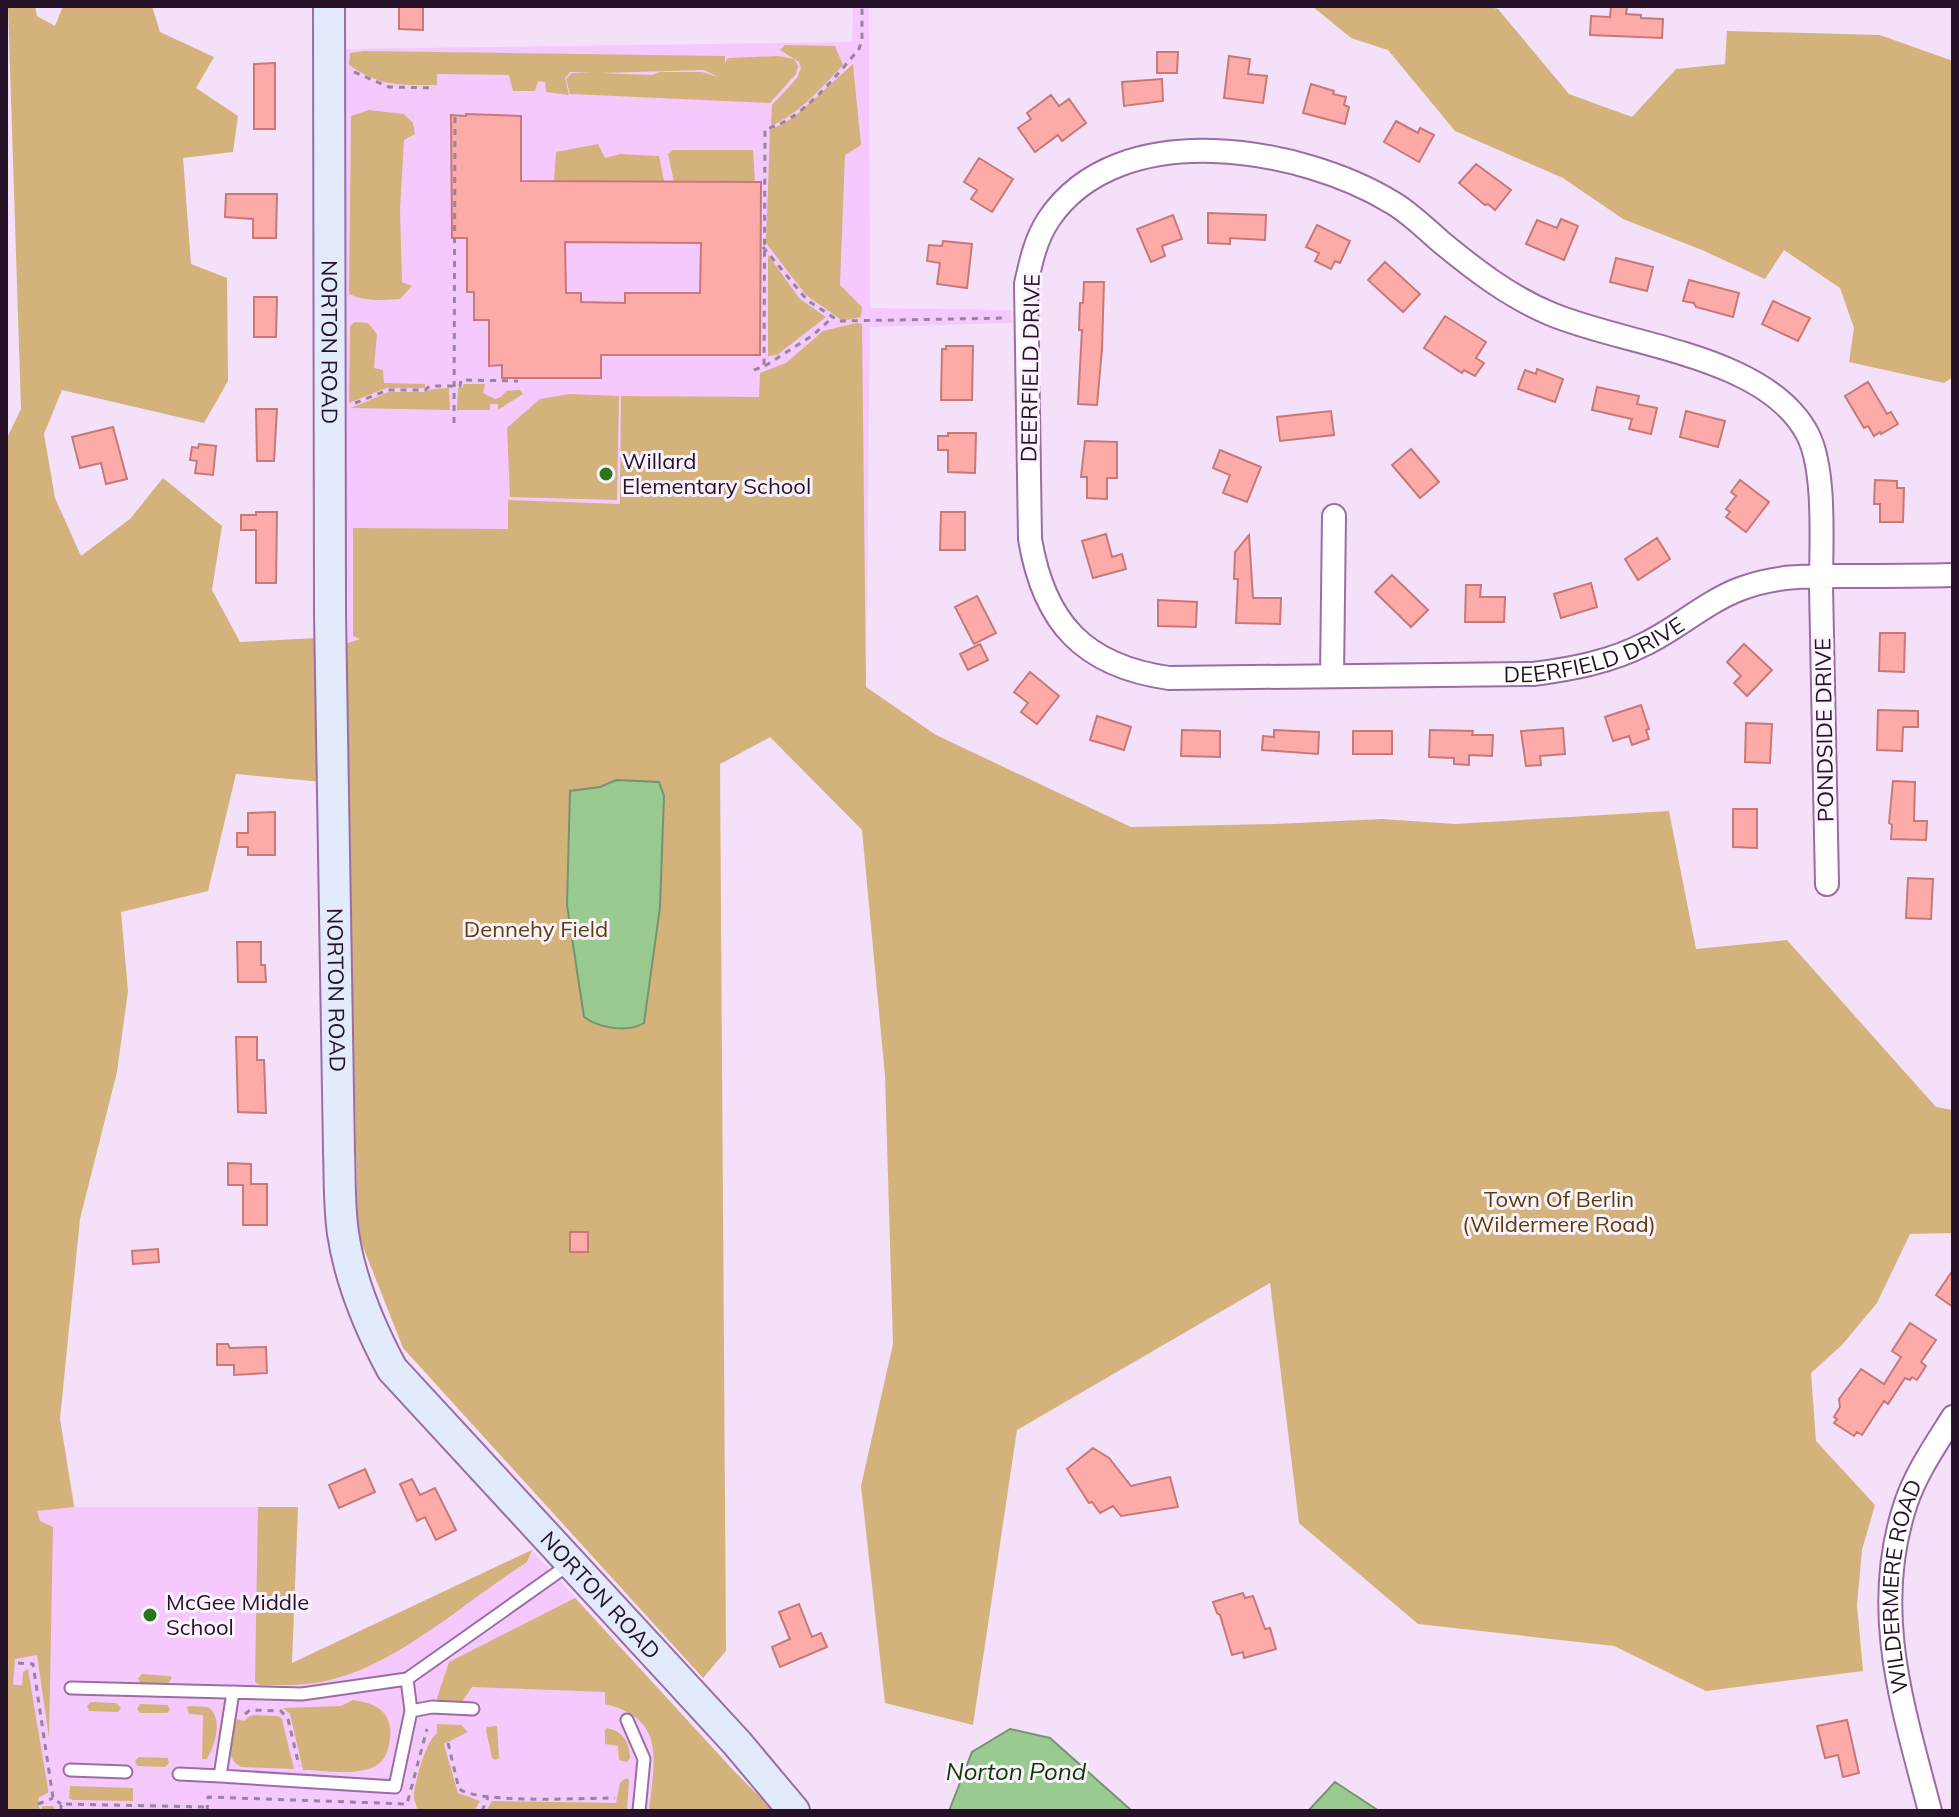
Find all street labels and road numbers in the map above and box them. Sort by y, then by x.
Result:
street label: NORTON ROAD [315,260,344,424]
street label: DEERFIELD DRIVE [1014,274,1046,462]
street label: DEERFIELD DRIVE [1504,611,1689,688]
street label: PONDSIDE DRIVE [1808,638,1840,822]
street label: NORTON ROAD [321,908,352,1072]
street label: WILDERMERE ROAD [1876,1475,1928,1696]
street label: NORTON ROAD [535,1525,666,1665]

